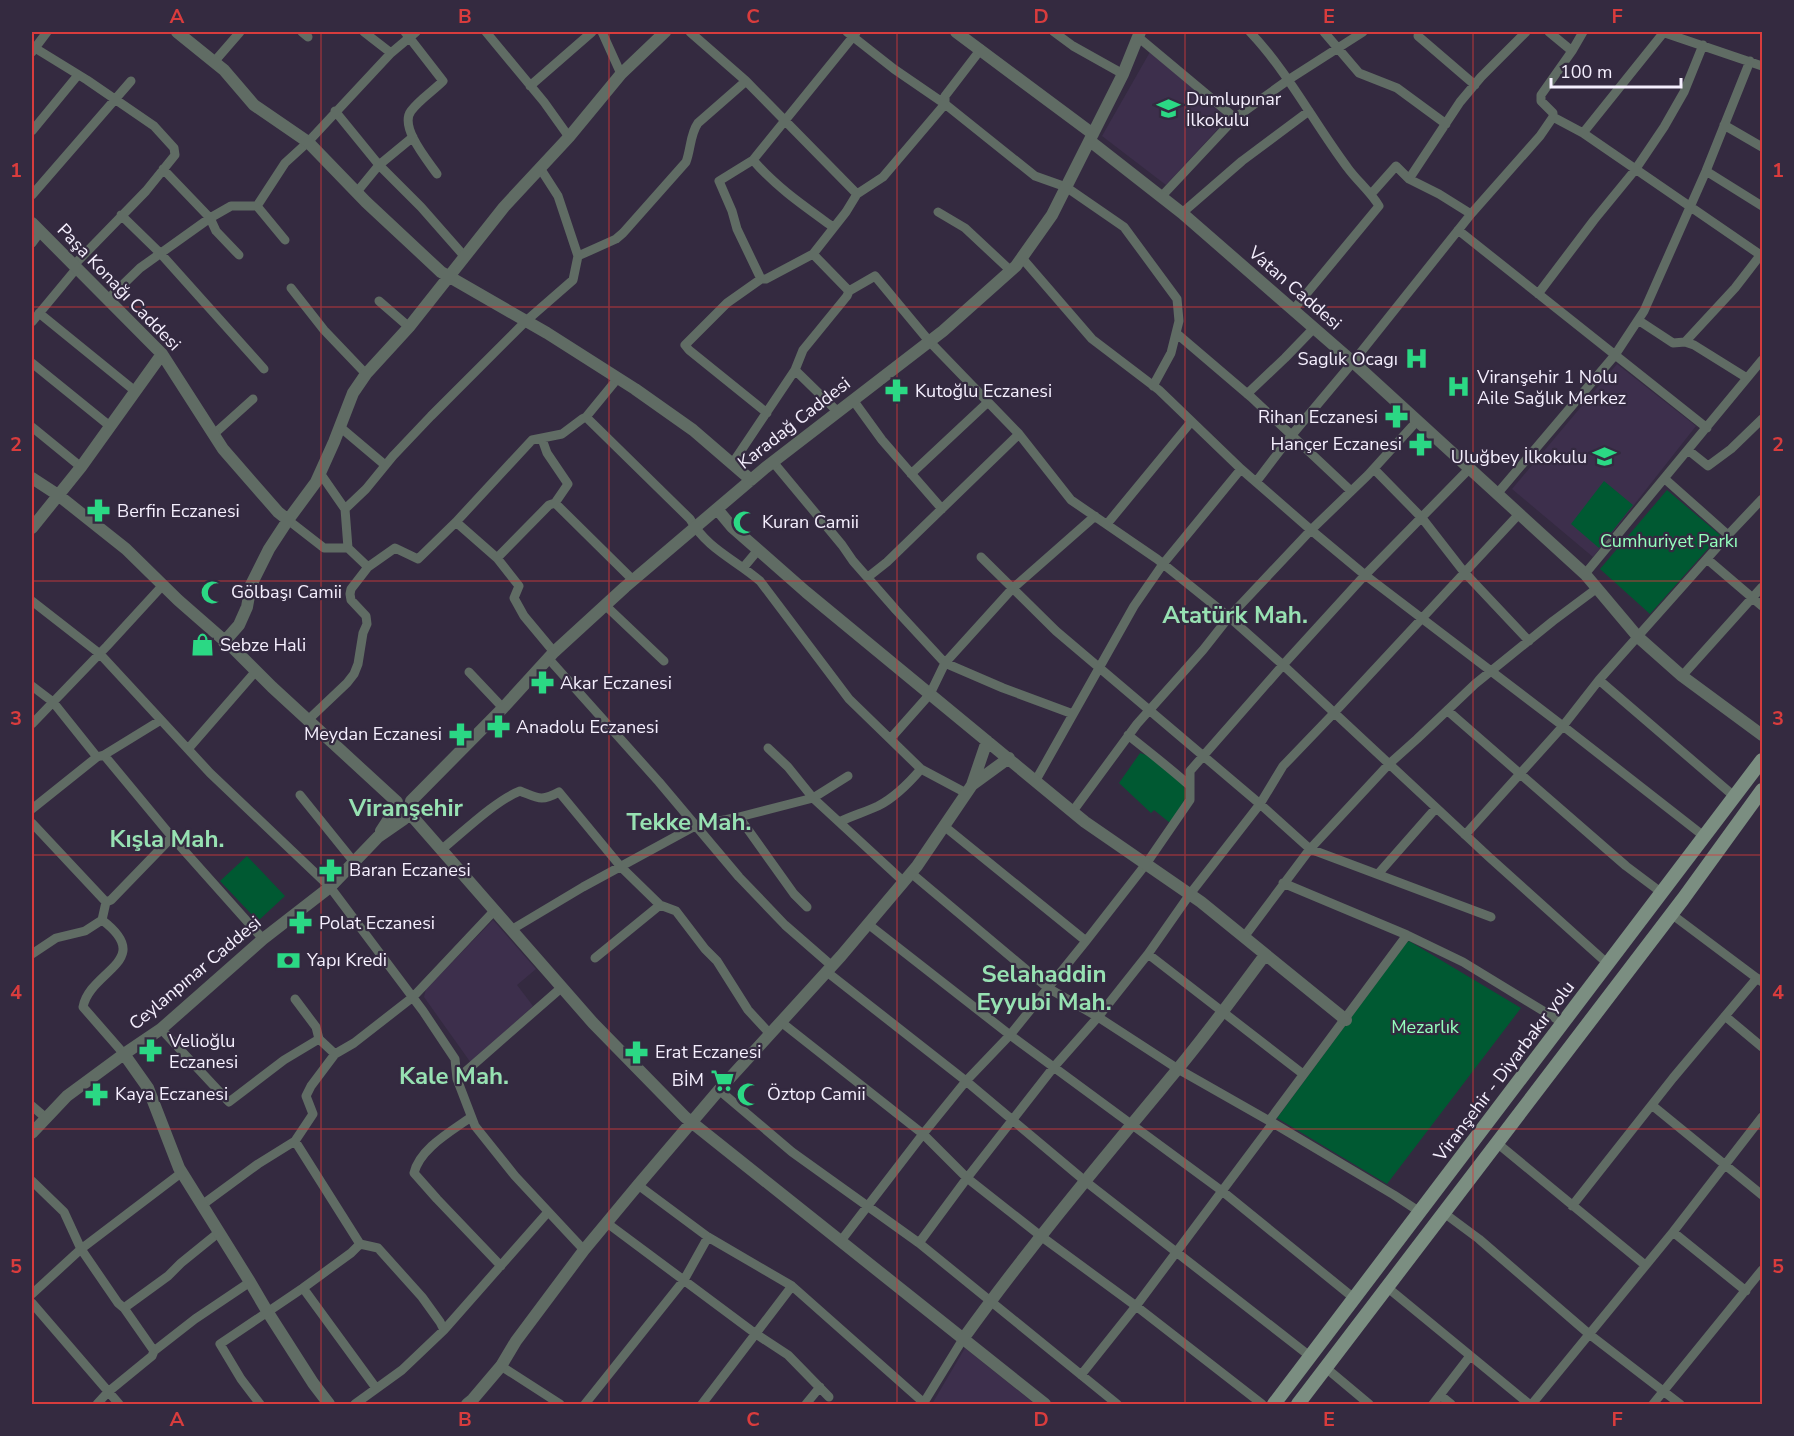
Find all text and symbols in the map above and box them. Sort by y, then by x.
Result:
text: A [170,3,185,30]
text: B [458,3,472,30]
text: C [746,3,760,30]
text: D [1033,3,1049,30]
text: E [1323,3,1335,30]
text: F [1611,3,1623,30]
scale bar [1551,51,1682,89]
text: 100 m [1560,60,1612,84]
place label: Dumlupınar İlkokulu [1186,87,1282,132]
school or university icon: Dumlupınar İlkokulu [1155,96,1181,122]
text: 1 [10,157,22,184]
text: 1 [1772,157,1784,184]
street label: Paşa Konağı Caddesi [52,218,186,356]
street label: Vatan Caddesi [1242,240,1347,335]
hospital icon: Saglık Ocagı [1403,346,1429,372]
place label: Saglık Ocagı [1297,347,1398,371]
place label: Viranşehir 1 Nolu Aile Sağlık Merkez [1476,365,1626,410]
street label: Karadağ Caddesi [733,371,855,475]
hospital icon: Viranşehir 1 Nolu Aile Sağlık Merkez [1446,374,1472,400]
pharmacy icon: Kutoğlu Eczanesi [884,378,910,404]
place label: Kutoğlu Eczanesi [915,379,1052,403]
pharmacy icon: Rihan Eczanesi [1383,404,1409,430]
place label: Rihan Eczanesi [1258,405,1378,429]
text: 2 [10,431,22,458]
pharmacy icon: Hançer Eczanesi [1407,431,1433,457]
text: 2 [1772,431,1784,458]
place label: Hançer Eczanesi [1271,432,1402,456]
school or university icon: Uluğbey İlkokulu [1592,444,1618,470]
place label: Uluğbey İlkokulu [1451,445,1587,469]
pharmacy icon: Berfin Eczanesi [86,498,112,524]
place label: Berfin Eczanesi [117,499,240,523]
mosque icon: Kuran Camii [731,509,757,535]
place label: Kuran Camii [762,510,859,534]
park label: Cumhuriyet Parkı [1600,529,1738,553]
mosque icon: Gölbaşı Camii [200,579,226,605]
place label: Gölbaşı Camii [231,580,342,604]
district label: Atatürk Mah. [1162,599,1308,631]
shop icon: Sebze Hali [189,632,215,658]
place label: Sebze Hali [220,633,306,657]
pharmacy icon: Akar Eczanesi [529,670,555,696]
place label: Akar Eczanesi [560,671,672,695]
text: 3 [10,705,22,732]
text: 3 [1772,705,1784,732]
pharmacy icon: Anadolu Eczanesi [485,714,511,740]
place label: Anadolu Eczanesi [516,715,659,739]
pharmacy icon: Meydan Eczanesi [447,721,473,747]
place label: Meydan Eczanesi [304,722,442,746]
district label: Viranşehir [348,792,464,824]
district label: Tekke Mah. [627,806,751,838]
district label: Kışla Mah. [110,823,224,855]
pharmacy icon: Baran Eczanesi [318,857,344,883]
place label: Baran Eczanesi [349,858,471,882]
pharmacy icon: Polat Eczanesi [288,910,314,936]
street label: Ceylanpınar Caddesi [124,911,266,1035]
place label: Polat Eczanesi [319,911,435,935]
bank icon: Yapı Kredi [276,947,302,973]
place label: Yapı Kredi [306,948,387,972]
district label: Selahaddin Eyyubi Mah. [976,958,1112,1018]
street label: Viranşehir - Diyarbakır yolu [1428,976,1580,1167]
text: 4 [10,979,22,1006]
text: 4 [1772,979,1784,1006]
park label: Mezarlık [1391,1015,1460,1039]
place label: Velioğlu Eczanesi [168,1029,238,1074]
pharmacy icon: Velioğlu Eczanesi [138,1038,164,1064]
pharmacy icon: Erat Eczanesi [624,1039,650,1065]
place label: Erat Eczanesi [655,1040,762,1064]
district label: Kale Mah. [399,1060,509,1092]
supermarket icon: BİM [709,1067,735,1093]
place label: BİM [672,1068,704,1092]
pharmacy icon: Kaya Eczanesi [84,1081,110,1107]
mosque icon: Öztop Camii [736,1081,762,1107]
place label: Kaya Eczanesi [115,1082,228,1106]
place label: Öztop Camii [767,1082,866,1106]
text: 5 [10,1253,22,1280]
text: 5 [1772,1253,1784,1280]
text: A [170,1406,185,1433]
text: B [458,1406,472,1433]
text: C [746,1406,760,1433]
text: D [1033,1406,1049,1433]
text: E [1323,1406,1335,1433]
text: F [1611,1406,1623,1433]

